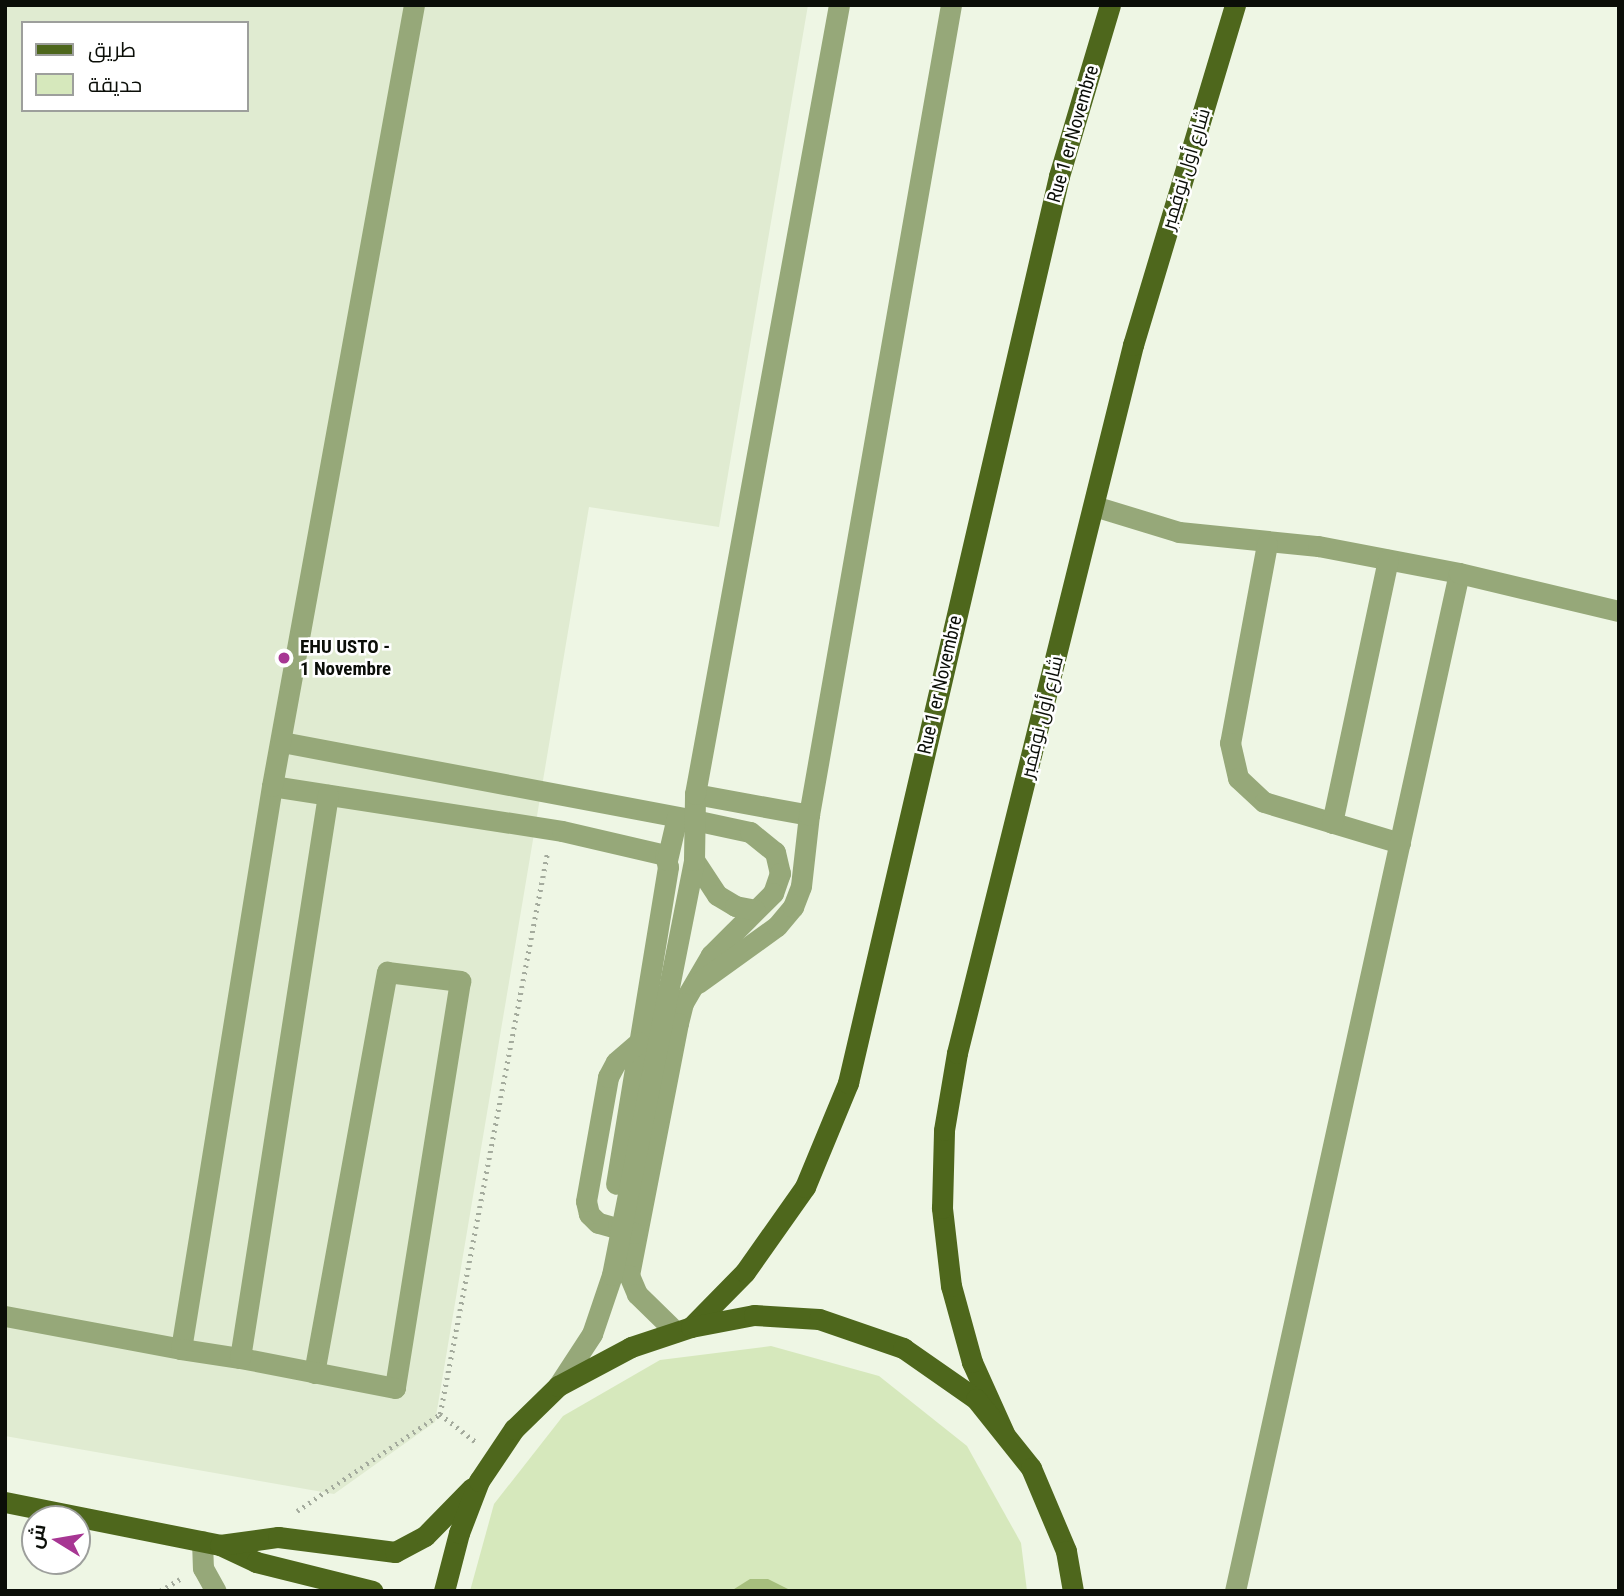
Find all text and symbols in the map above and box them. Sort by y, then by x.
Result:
legend [21,21,248,112]
text: طريق [88,38,136,62]
street label: Rue 1 er Novembre [1043,63,1103,205]
text: حديقة [88,73,142,97]
street label: شارع أول نوفمبر [1157,106,1215,232]
street label: Rue 1 er Novembre [913,613,967,757]
place label: EHU USTO - 1 Novembre [300,636,391,680]
marker: EHU USTO - 1 Novembre [274,648,294,668]
street label: شارع أول نوفمبر [1016,653,1068,781]
north arrow [21,1505,91,1575]
text: ش [23,1522,50,1550]

